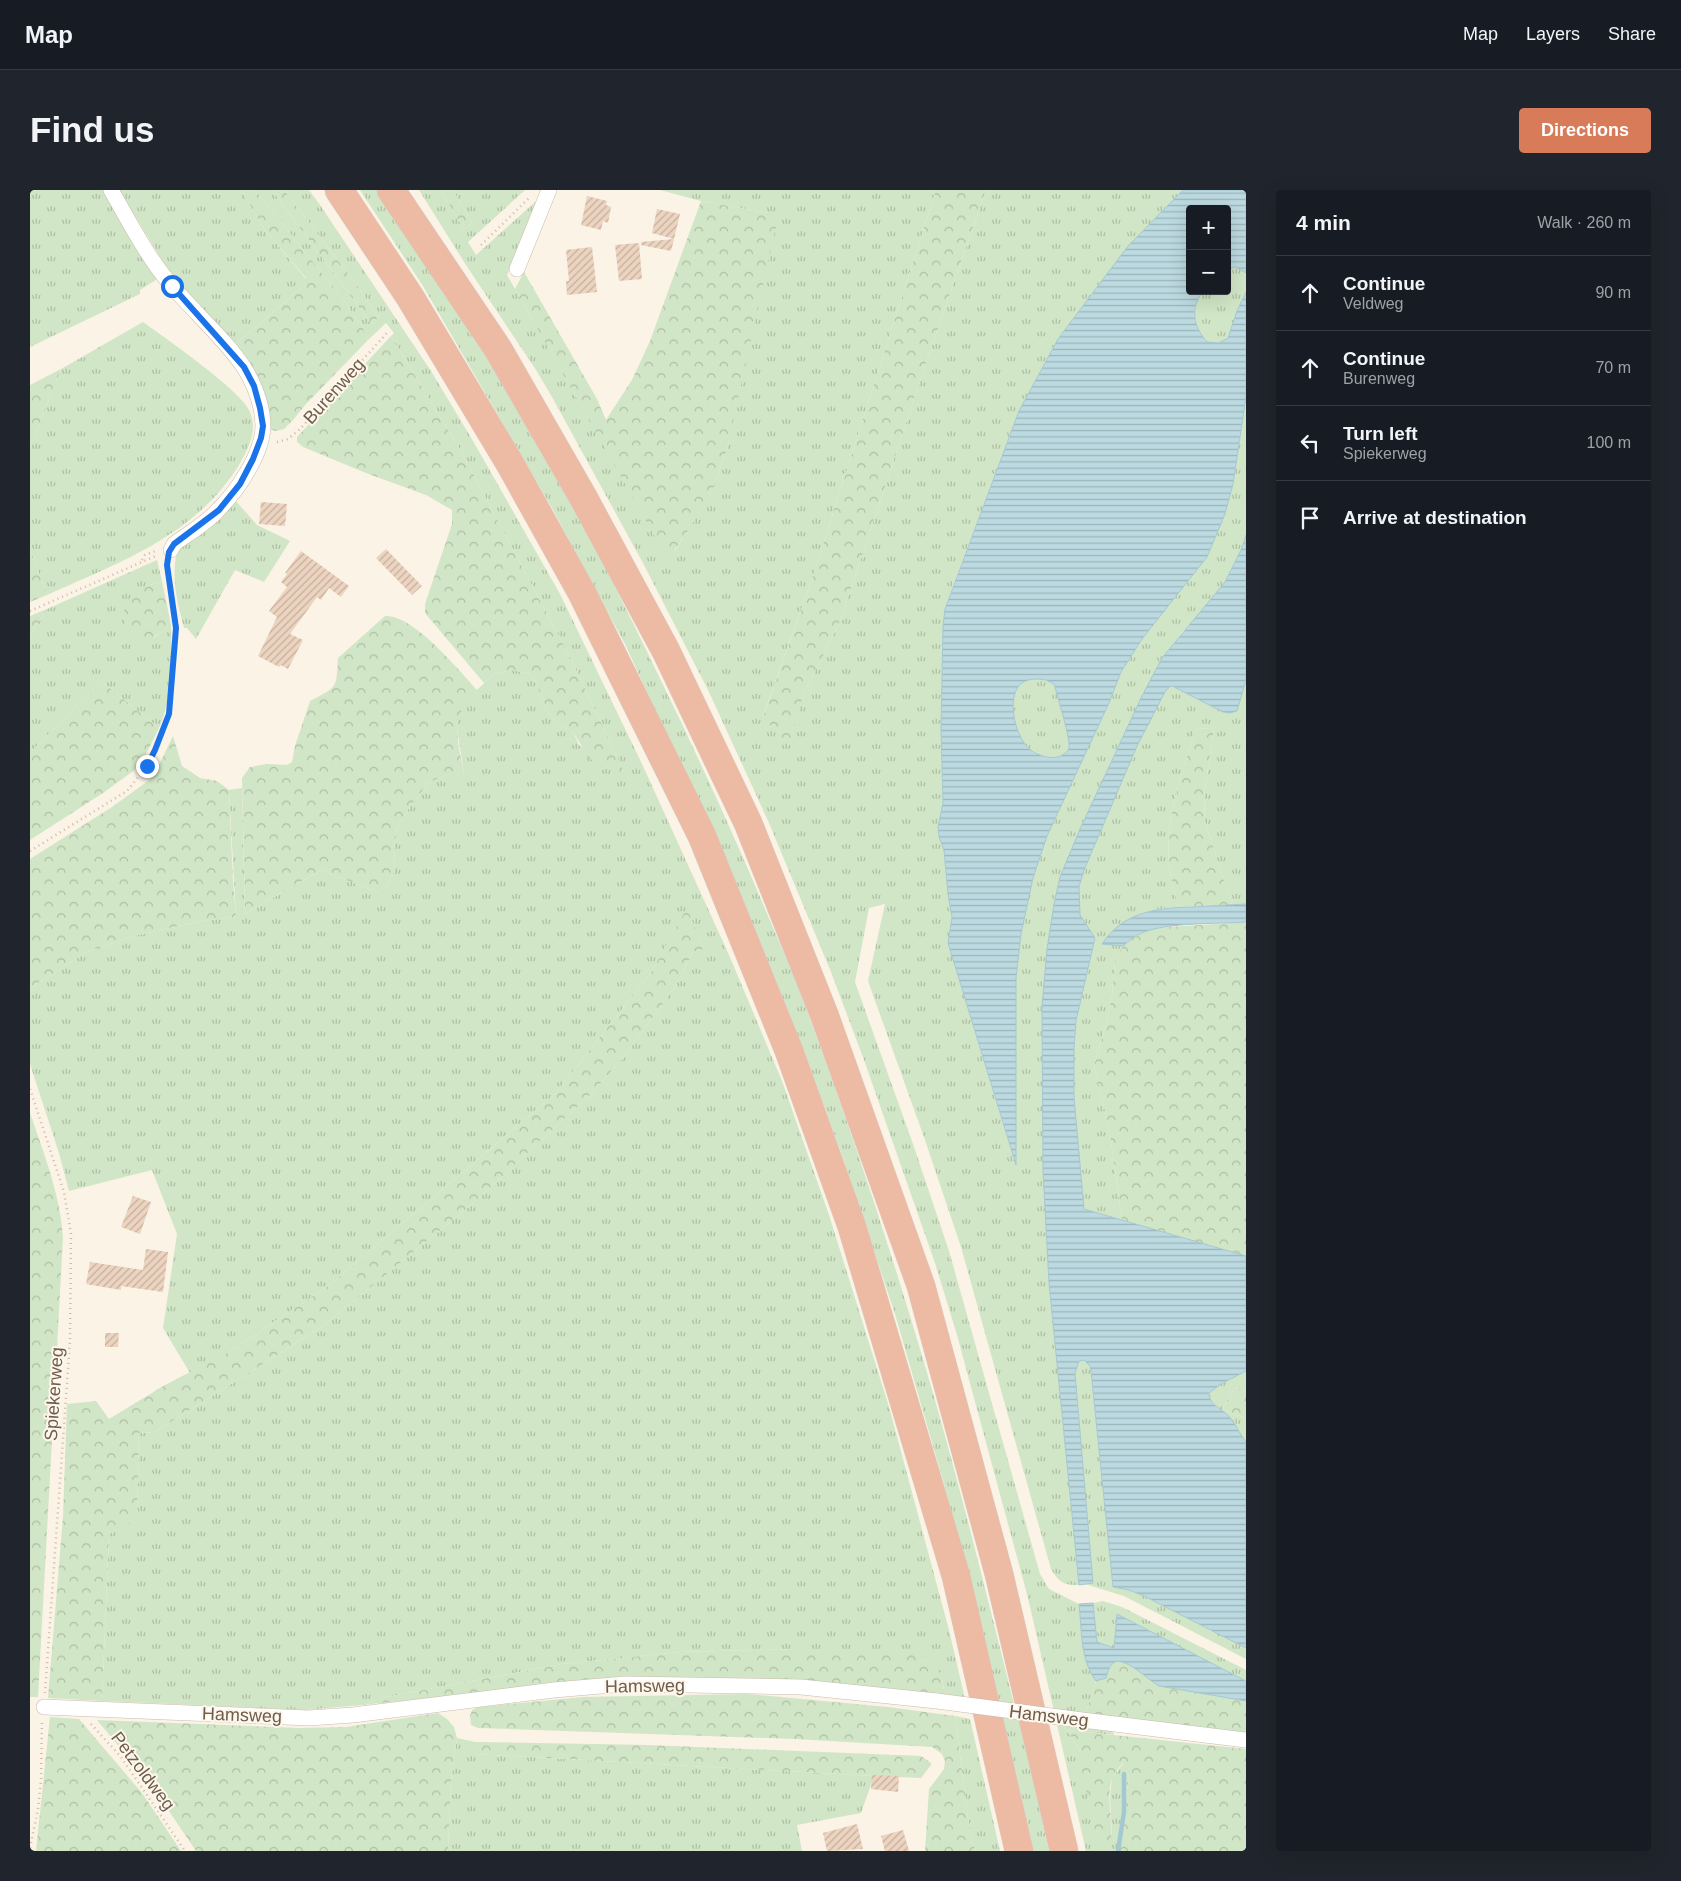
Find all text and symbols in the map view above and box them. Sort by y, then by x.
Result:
text: Map [25,21,73,48]
text: Map [1463,24,1498,44]
text: Layers [1526,24,1580,44]
text: Share [1608,24,1656,44]
button: Directions [1519,108,1651,153]
text: Find us [30,110,154,149]
map controls [1186,205,1231,295]
button: + [1186,205,1231,250]
text: 4 min [1296,211,1351,234]
text: Walk · 260 m [1537,214,1631,231]
button: − [1186,250,1231,295]
text: Continue [1343,273,1425,294]
route start [161,275,184,298]
icon: ahead [1296,279,1324,307]
text: 90 m [1595,284,1631,301]
text: Veldweg [1343,295,1404,312]
text: Continue [1343,348,1425,369]
street label: Burenweg [299,354,369,428]
icon: ahead [1296,354,1324,382]
text: 70 m [1595,359,1631,376]
text: Burenweg [1343,370,1415,387]
text: Turn left [1343,423,1418,444]
icon: left [1296,429,1324,457]
text: 100 m [1587,434,1631,451]
text: Spiekerweg [1343,445,1427,462]
icon: arrive [1296,504,1324,532]
text: Arrive at destination [1343,507,1527,528]
route end [136,755,159,778]
street label: Spiekerweg [41,1346,67,1442]
street label: Hamsweg [605,1675,685,1697]
street label: Hamsweg [1008,1701,1090,1731]
street label: Hamsweg [202,1704,282,1726]
street label: Petzoldweg [107,1728,179,1814]

